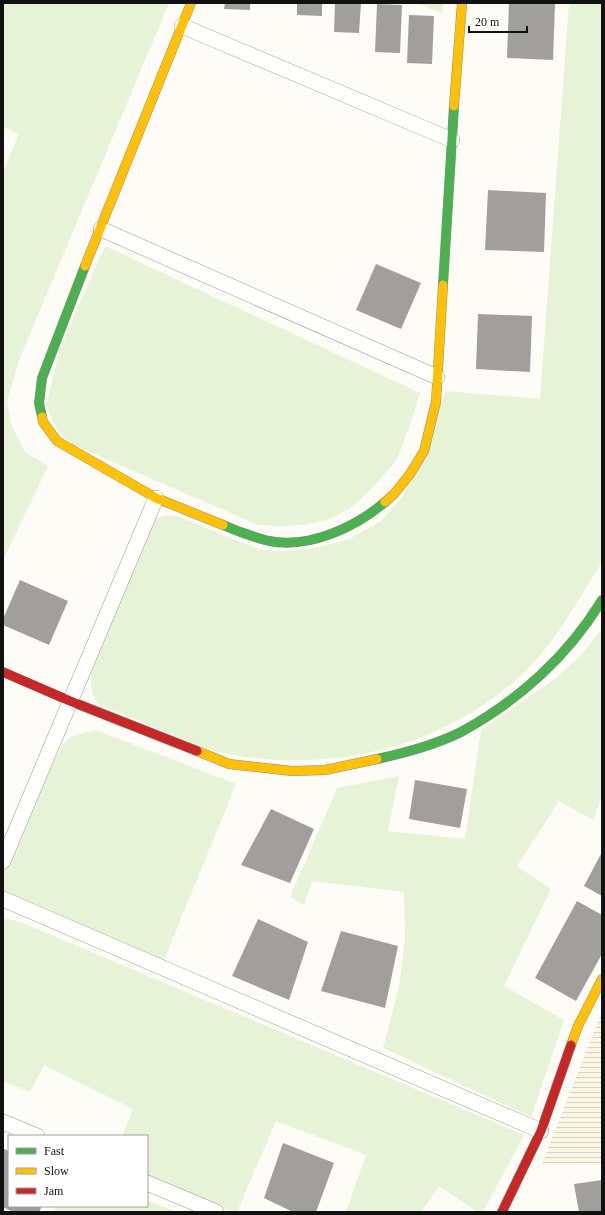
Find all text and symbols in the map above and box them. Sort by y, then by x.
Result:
scale bar [469,8,527,34]
text: 20 m [475,15,500,29]
legend [8,1135,148,1207]
text: Fast [44,1144,65,1158]
text: Slow [44,1164,69,1178]
text: Jam [44,1184,64,1198]

